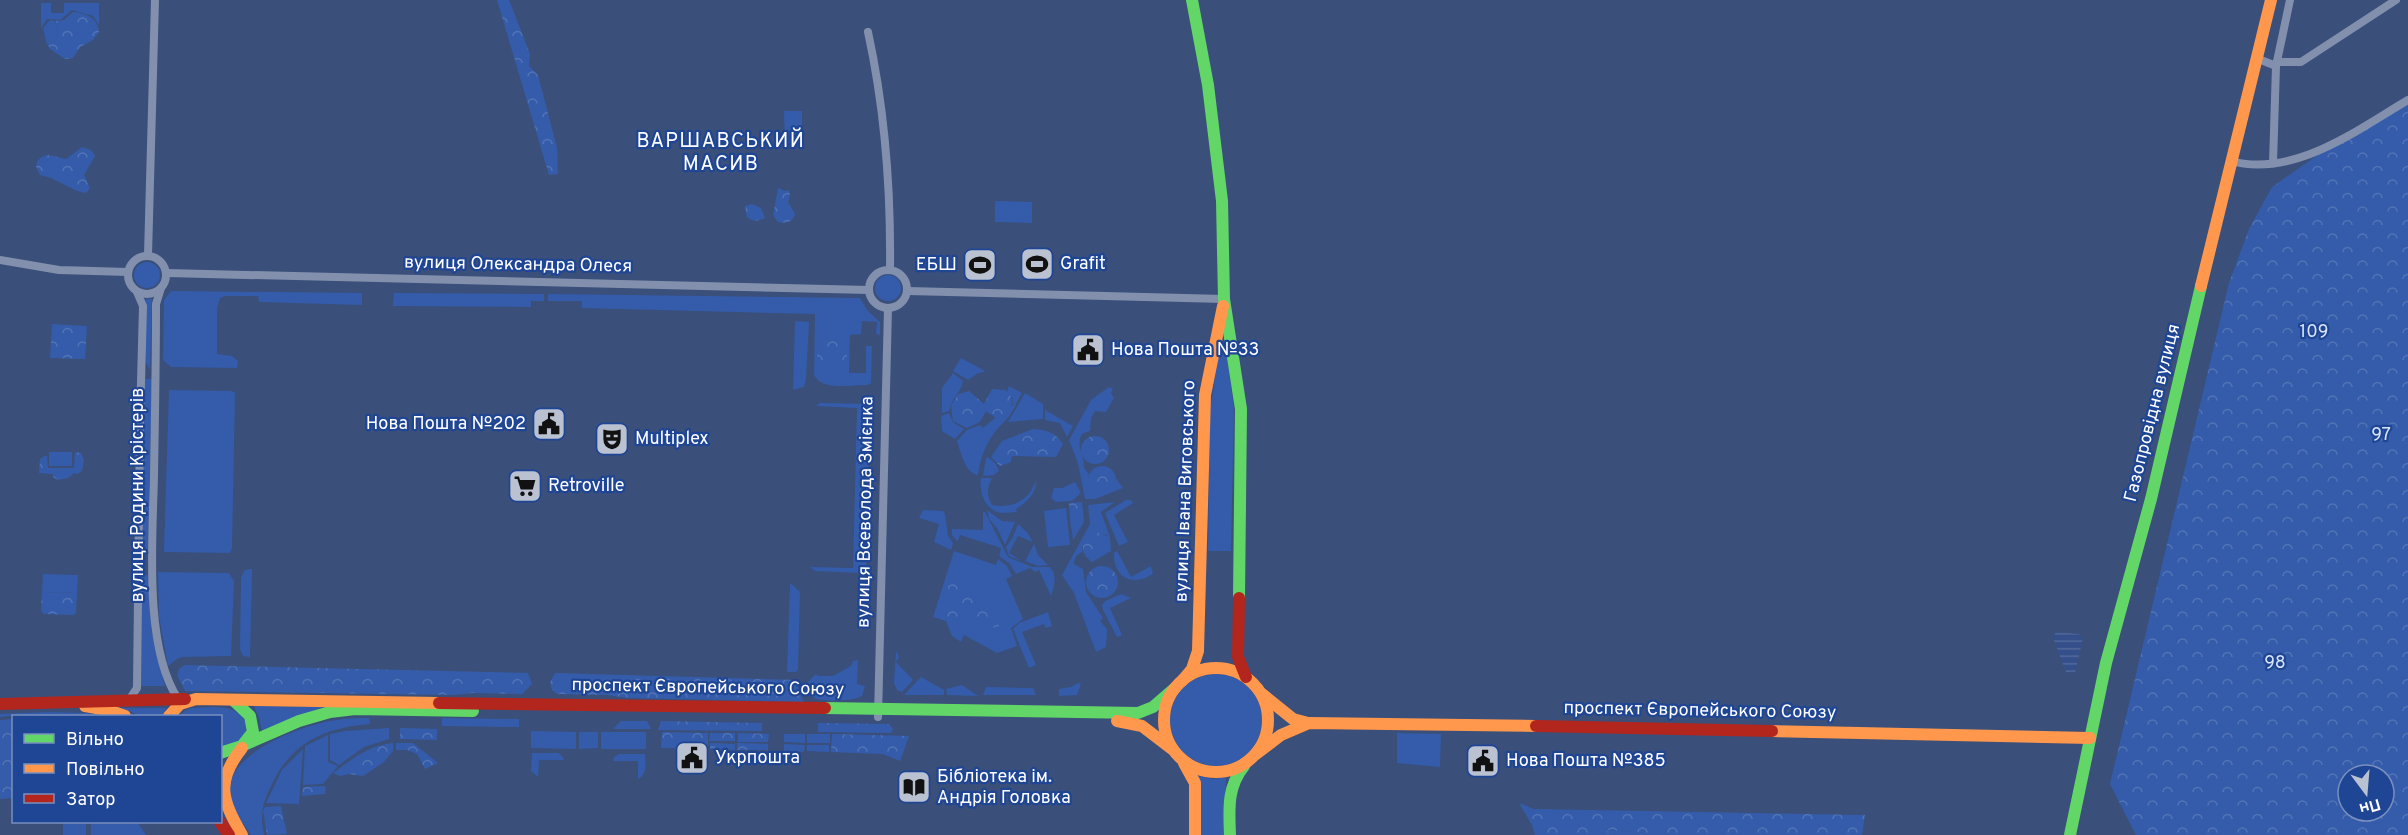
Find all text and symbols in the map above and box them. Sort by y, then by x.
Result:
district label: ВАРШАВСЬКИЙ МАСИВ [637,127,805,178]
sports icon: Grafit [1019,246,1055,282]
sports icon: ЕБШ [962,247,998,283]
street label: вулиця Олександра Олеся [404,252,632,278]
place label: Grafit [1060,253,1106,276]
place label: ЕБШ [916,254,957,277]
park label: 109 [2299,321,2329,344]
street label: Газопровідна вулиця [2120,322,2186,504]
public building icon: Нова Пошта №33 [1070,332,1106,368]
place label: Нова Пошта №33 [1111,339,1259,362]
street label: вулиця Івана Виговського [1171,380,1201,602]
street label: вулиця Родини Крістерів [127,388,150,602]
street label: вулиця Всеволода Змієнка [852,396,880,628]
public building icon: Нова Пошта №202 [531,406,567,442]
place label: Нова Пошта №202 [366,413,526,436]
theatre icon: Multiplex [594,421,630,457]
park label: 97 [2371,424,2391,447]
place label: Multiplex [635,428,709,451]
supermarket icon: Retroville [507,468,543,504]
place label: Retroville [548,475,625,498]
park label: 98 [2264,652,2286,675]
street label: проспект Європейського Союзу [571,674,845,702]
street label: проспект Європейського Союзу [1563,697,1837,725]
legend [12,715,222,823]
text: Вільно [66,729,124,752]
public building icon: Укрпошта [674,740,710,776]
public building icon: Нова Пошта №385 [1465,743,1501,779]
place label: Укрпошта [715,747,800,770]
place label: Нова Пошта №385 [1506,750,1666,773]
text: Повільно [66,759,145,782]
north arrow [2336,763,2396,823]
place label: Бібліотека ім. Андрія Головка [937,766,1071,810]
library icon: Бібліотека ім. Андрія Головка [896,769,932,805]
text: Затор [66,789,115,812]
text: Пн [2356,793,2383,818]

